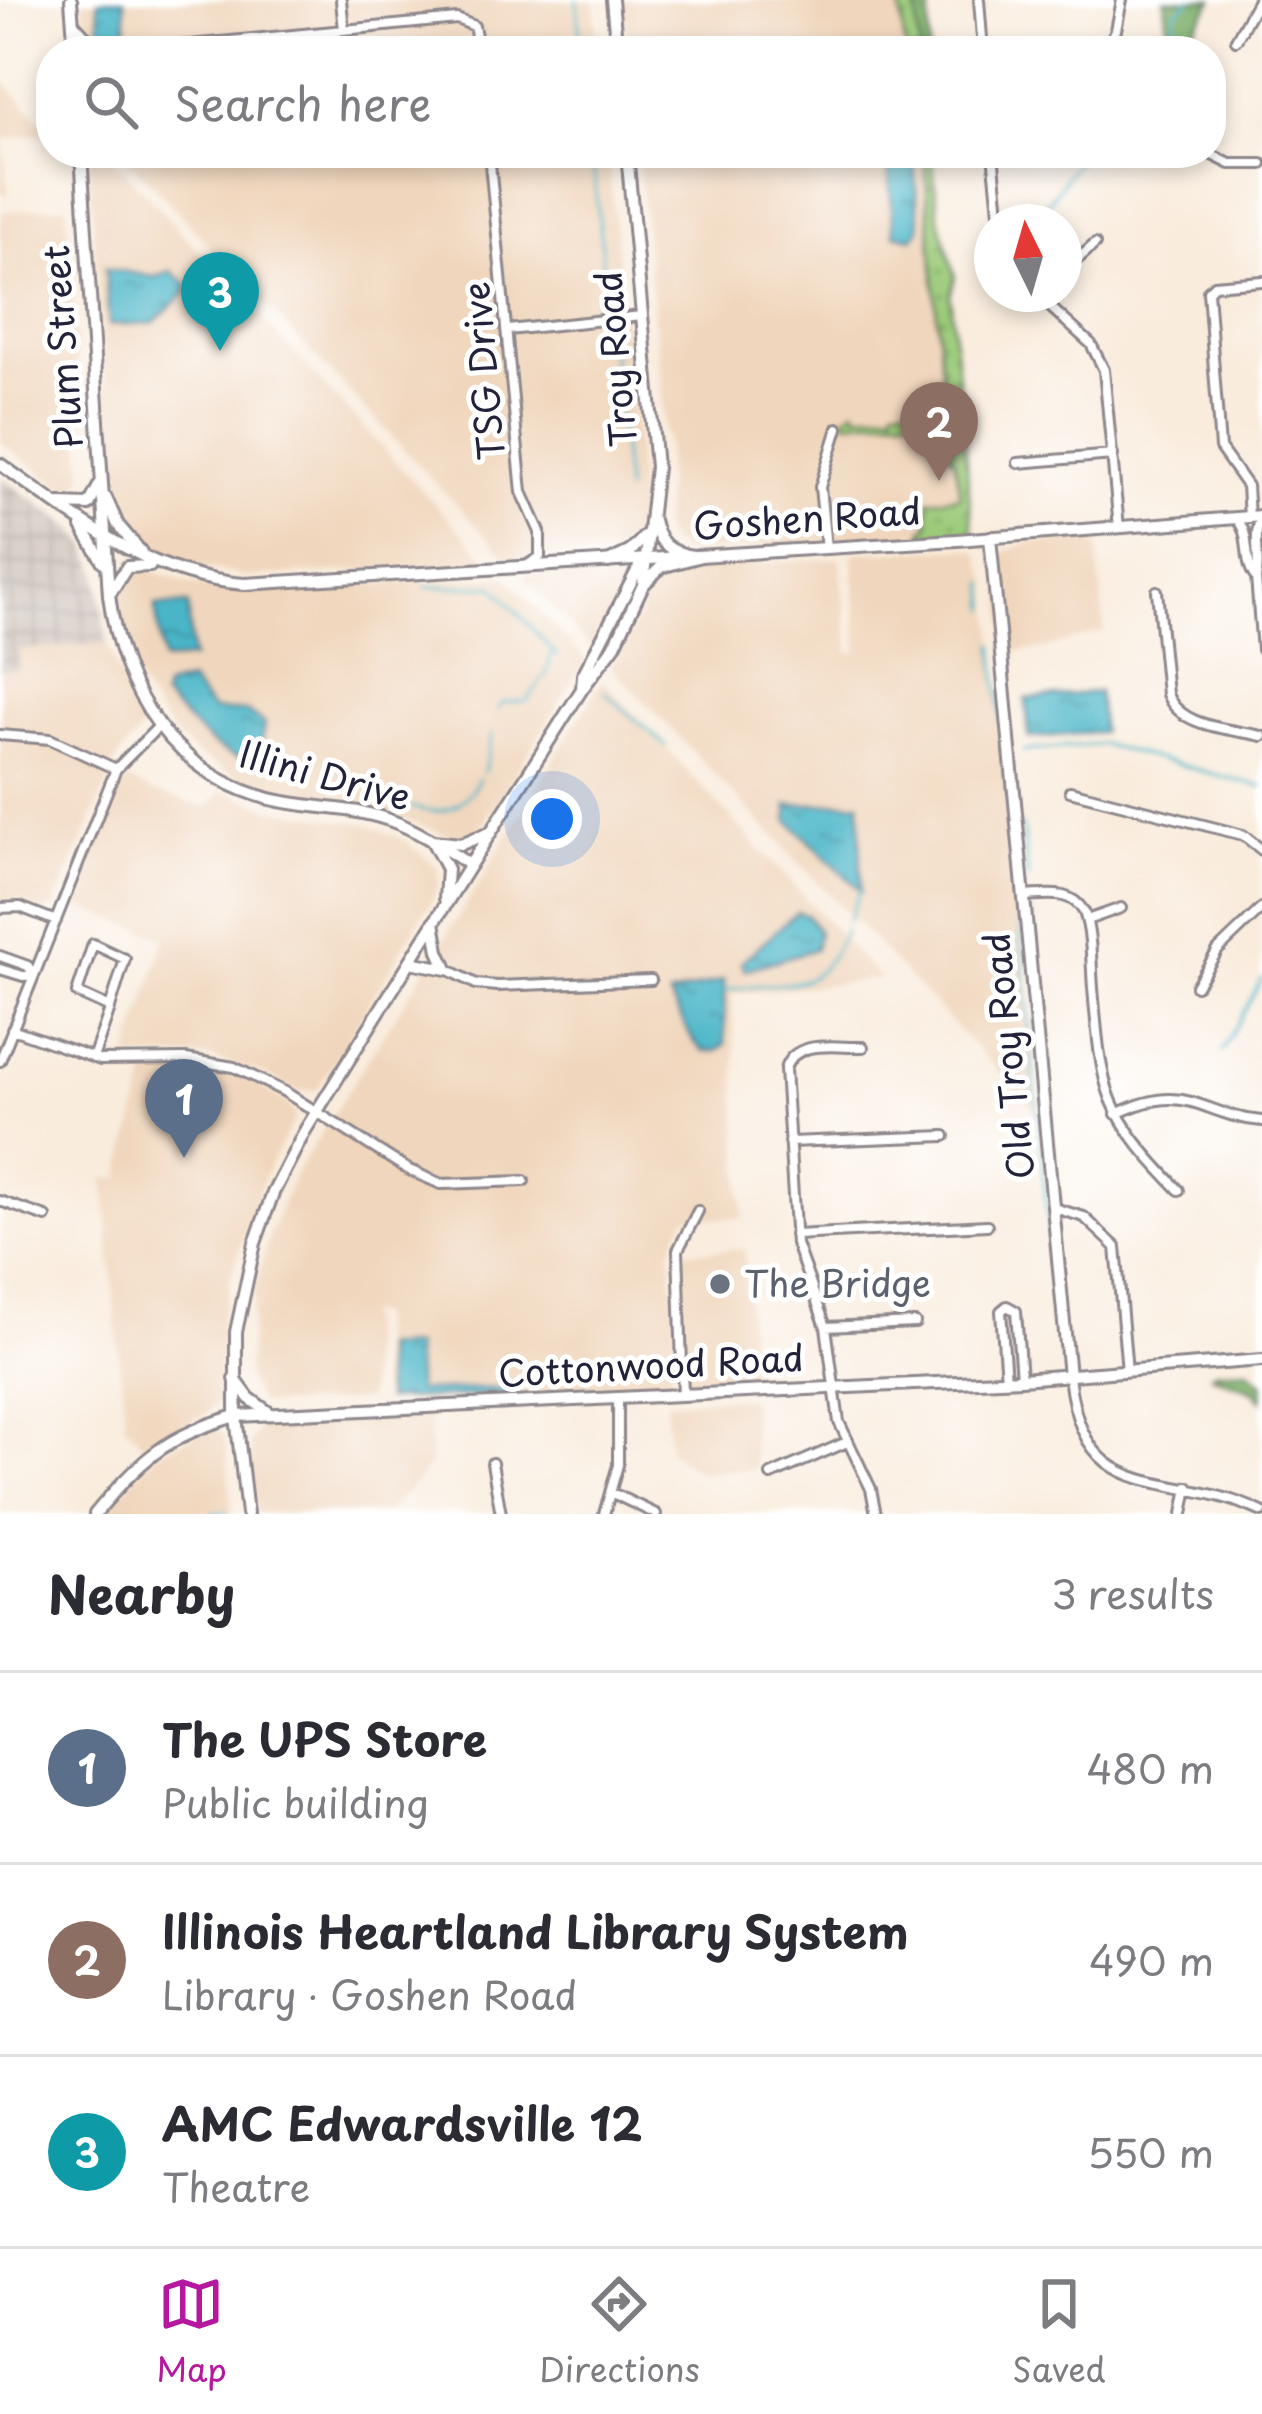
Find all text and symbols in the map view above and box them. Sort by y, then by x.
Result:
search box [36,36,1226,168]
text: Search here [174,68,431,136]
icon: search [78,69,144,135]
north arrow [974,204,1082,312]
street label: Plum Street [27,243,95,451]
pin: 3 [181,252,259,351]
street label: Troy Road [579,269,649,449]
street label: TSG Drive [447,280,517,463]
pin: 2 [900,382,978,481]
street label: Goshen Road [691,482,923,552]
street label: Illini Drive [234,725,417,823]
your location [522,789,582,849]
street label: Old Troy Road [967,930,1047,1182]
pin: 1 [145,1059,223,1158]
place label: The Bridge [744,1255,931,1309]
marker: The Bridge [707,1271,733,1297]
street label: Cottonwood Road [497,1329,805,1399]
text: Nearby [48,1554,235,1631]
text: 3 results [1051,1563,1214,1622]
text: The UPS Store [162,1704,487,1772]
text: 1 [78,1738,96,1797]
text: 480 m [1087,1738,1214,1797]
text: Public building [162,1772,429,1831]
text: Illinois Heartland Library System [162,1896,909,1964]
text: 2 [73,1930,101,1989]
text: 490 m [1089,1930,1214,1989]
text: Library · Goshen Road [162,1964,577,2023]
text: AMC Edwardsville 12 [162,2088,642,2156]
text: 3 [74,2122,100,2181]
text: 550 m [1087,2122,1214,2181]
text: Theatre [162,2156,310,2215]
tab: Map [156,2271,227,2393]
tab: Directions [539,2271,700,2393]
tab: Saved [1012,2271,1106,2393]

